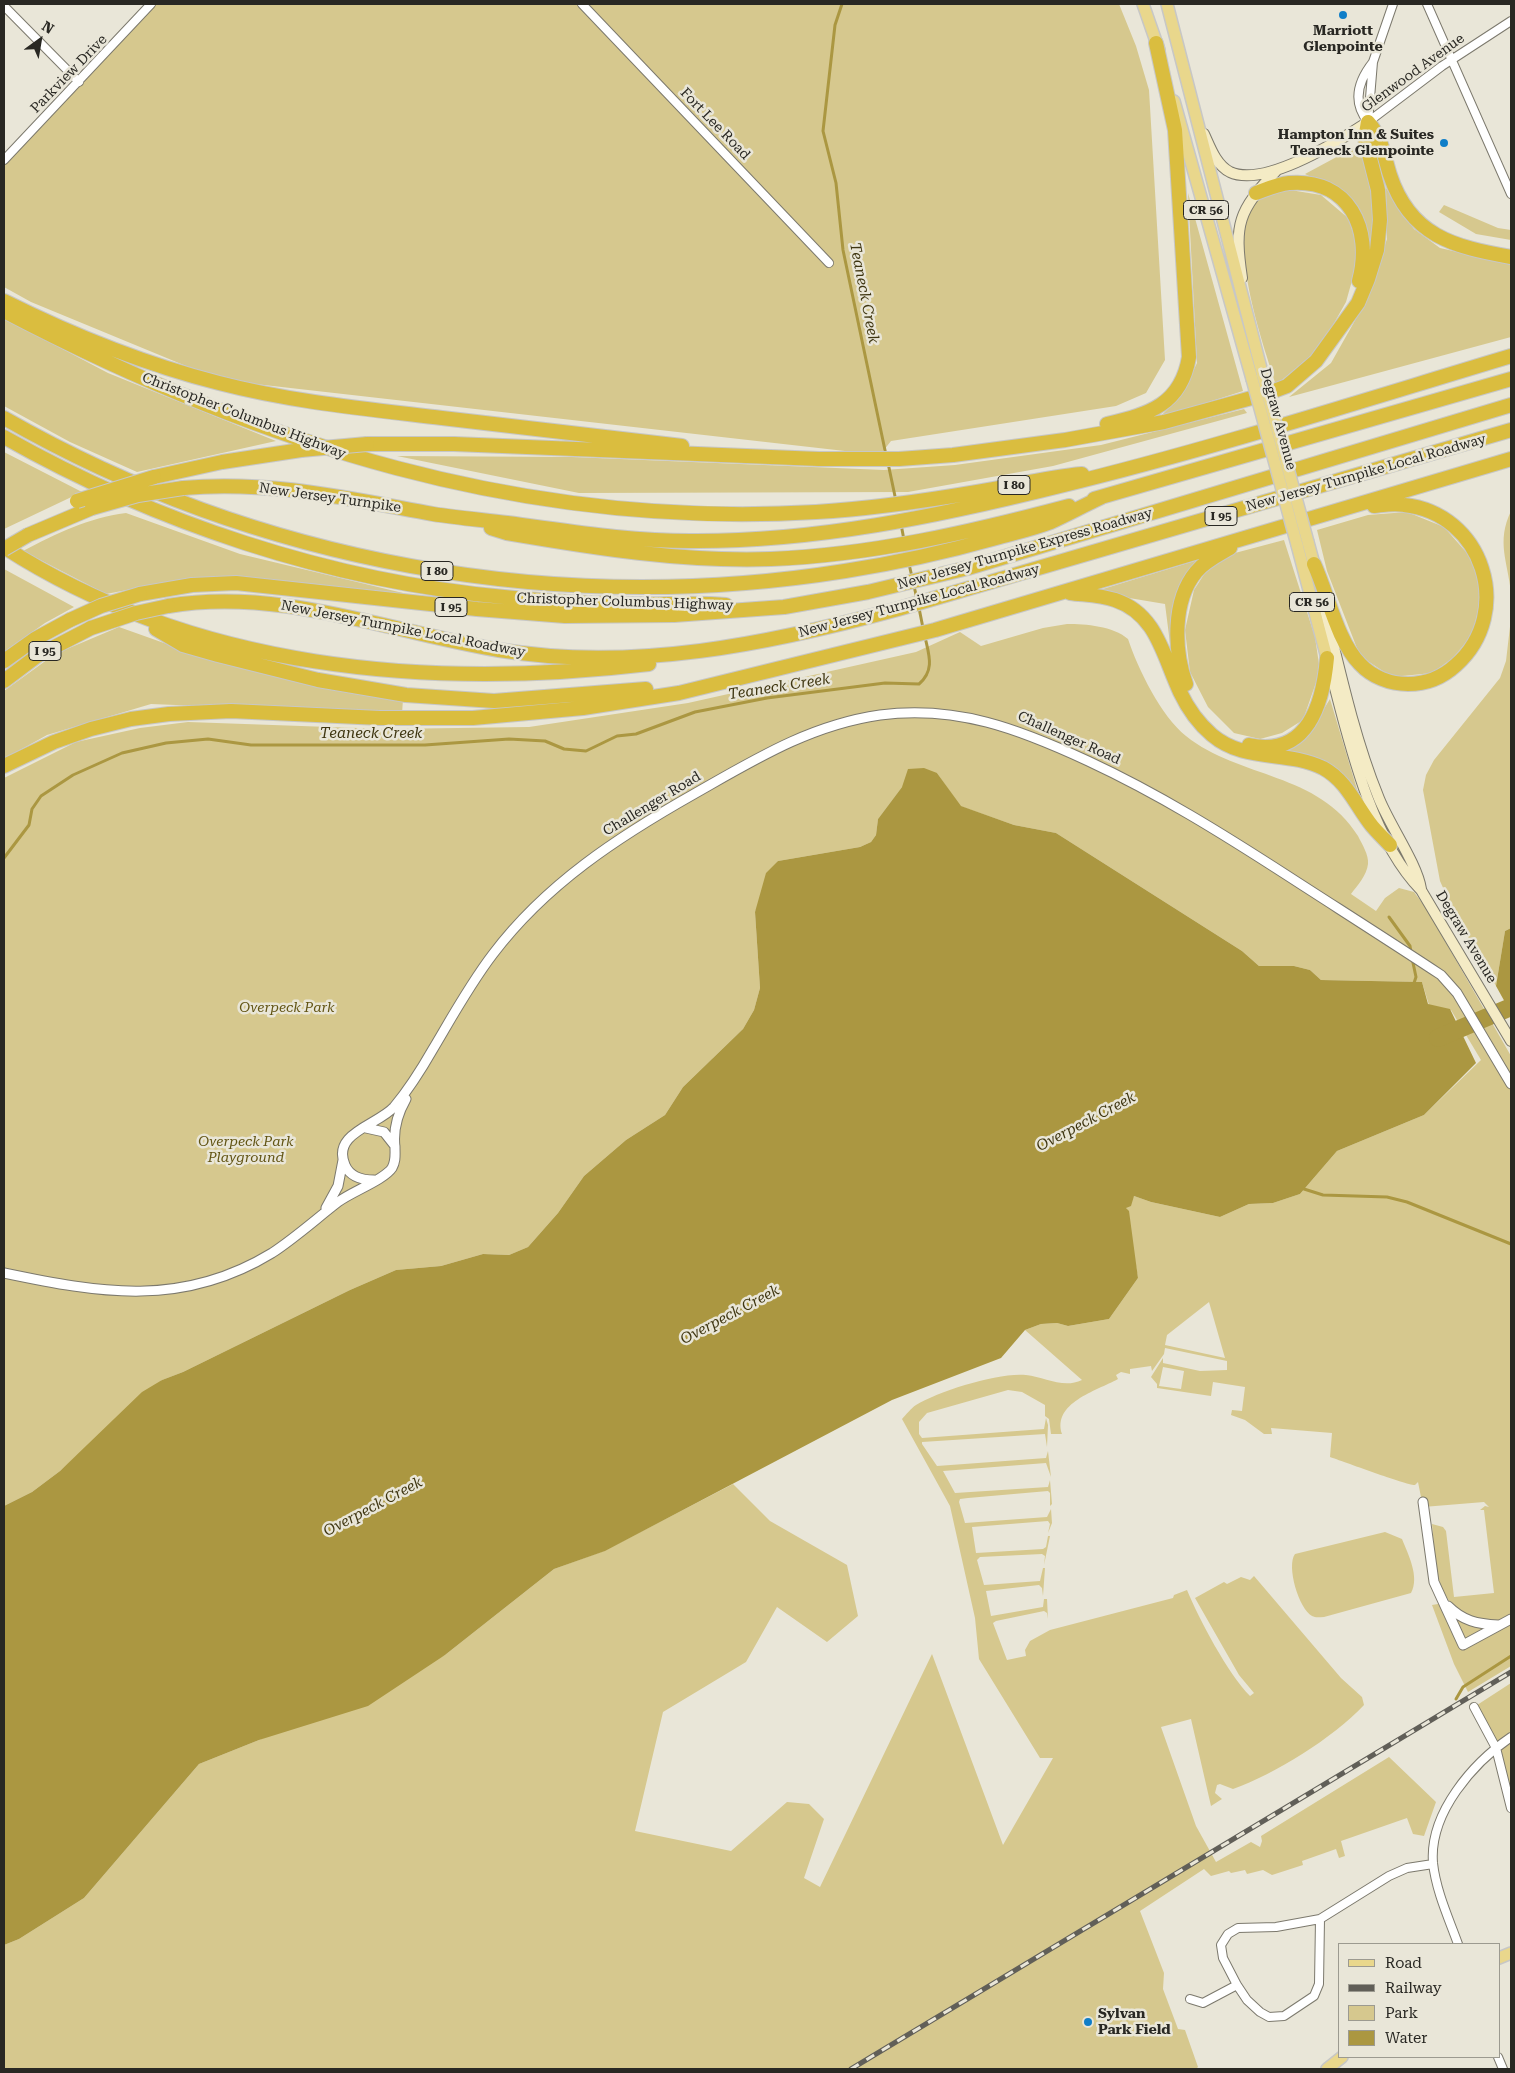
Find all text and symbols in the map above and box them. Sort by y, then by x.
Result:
marker: Marriott Glenpointe [1337,9,1349,21]
north arrow [15,15,65,65]
text: N [39,18,57,37]
place label: Marriott Glenpointe [1303,23,1383,56]
street label: Glenwood Avenue [1358,30,1468,116]
street label: Parkview Drive [27,31,111,117]
street label: Fort Lee Road [677,85,753,163]
place label: Hampton Inn & Suites Teaneck Glenpointe [1278,127,1434,160]
marker: Hampton Inn & Suites Teaneck Glenpointe [1438,137,1450,149]
road number: CR 56 [1184,200,1228,220]
water label: Teaneck Creek [845,241,883,345]
street label: Degraw Avenue [1256,366,1300,472]
street label: Christopher Columbus Highway [140,369,348,463]
street label: New Jersey Turnpike Local Roadway [1244,431,1488,515]
road number: I 80 [998,476,1030,494]
street label: New Jersey Turnpike [258,480,402,516]
street label: New Jersey Turnpike Express Roadway [896,504,1154,594]
road number: I 95 [1205,506,1237,526]
street label: New Jersey Turnpike Local Roadway [797,561,1041,641]
road number: I 80 [421,562,453,580]
street label: Christopher Columbus Highway [516,590,734,614]
road number: CR 56 [1290,592,1334,612]
street label: New Jersey Turnpike Local Roadway [279,597,527,661]
road number: I 95 [435,598,467,616]
road number: I 95 [29,641,61,660]
water label: Teaneck Creek [727,670,831,704]
street label: Challenger Road [1015,708,1123,768]
water label: Teaneck Creek [320,725,422,743]
street label: Challenger Road [600,768,704,840]
street label: Degraw Avenue [1432,888,1500,986]
park label: Overpeck Park [239,1000,335,1016]
water label: Overpeck Creek [1033,1088,1139,1156]
park label: Overpeck Park Playground [198,1134,294,1166]
water label: Overpeck Creek [677,1281,783,1349]
water label: Overpeck Creek [320,1473,426,1541]
legend [1338,1943,1500,2058]
text: Road [1385,1954,1422,1972]
text: Railway [1385,1979,1442,1997]
text: Park [1385,2004,1418,2022]
place label: Sylvan Park Field [1098,2006,1171,2038]
marker: Sylvan Park Field [1082,2016,1094,2028]
text: Water [1385,2029,1427,2047]

